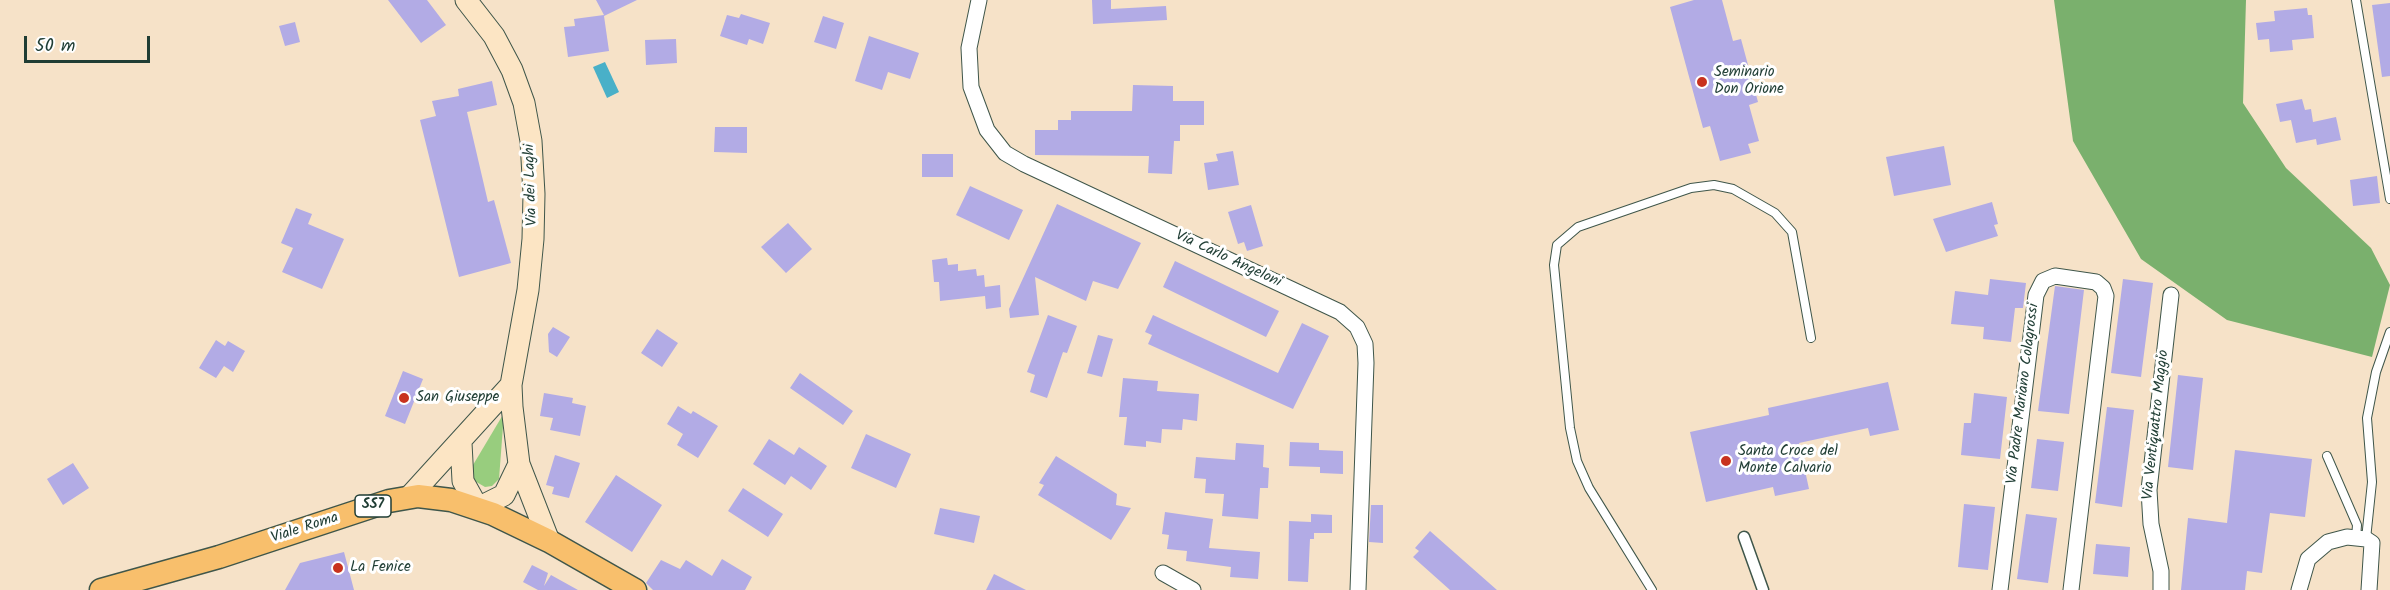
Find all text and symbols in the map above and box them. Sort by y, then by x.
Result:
scale bar [27,24,153,62]
text: 50 m [35,32,75,61]
place label: Seminario Don Orione [1714,64,1784,99]
marker: Seminario Don Orione [1695,75,1709,89]
street label: Via dei Laghi [522,144,542,226]
street label: Via Carlo Angeloni [1172,228,1284,292]
street label: Via Padre Mariano Colagrossi [2004,303,2044,485]
street label: Via Ventiquattro Maggio [2140,349,2174,501]
place label: San Giuseppe [416,389,499,407]
marker: San Giuseppe [397,391,411,405]
place label: Santa Croce del Monte Calvario [1738,443,1838,478]
marker: Santa Croce del Monte Calvario [1719,454,1733,468]
road number: SS7 [355,495,391,517]
street label: Viale Roma [269,510,341,548]
place label: La Fenice [350,559,411,577]
marker: La Fenice [331,561,345,575]

